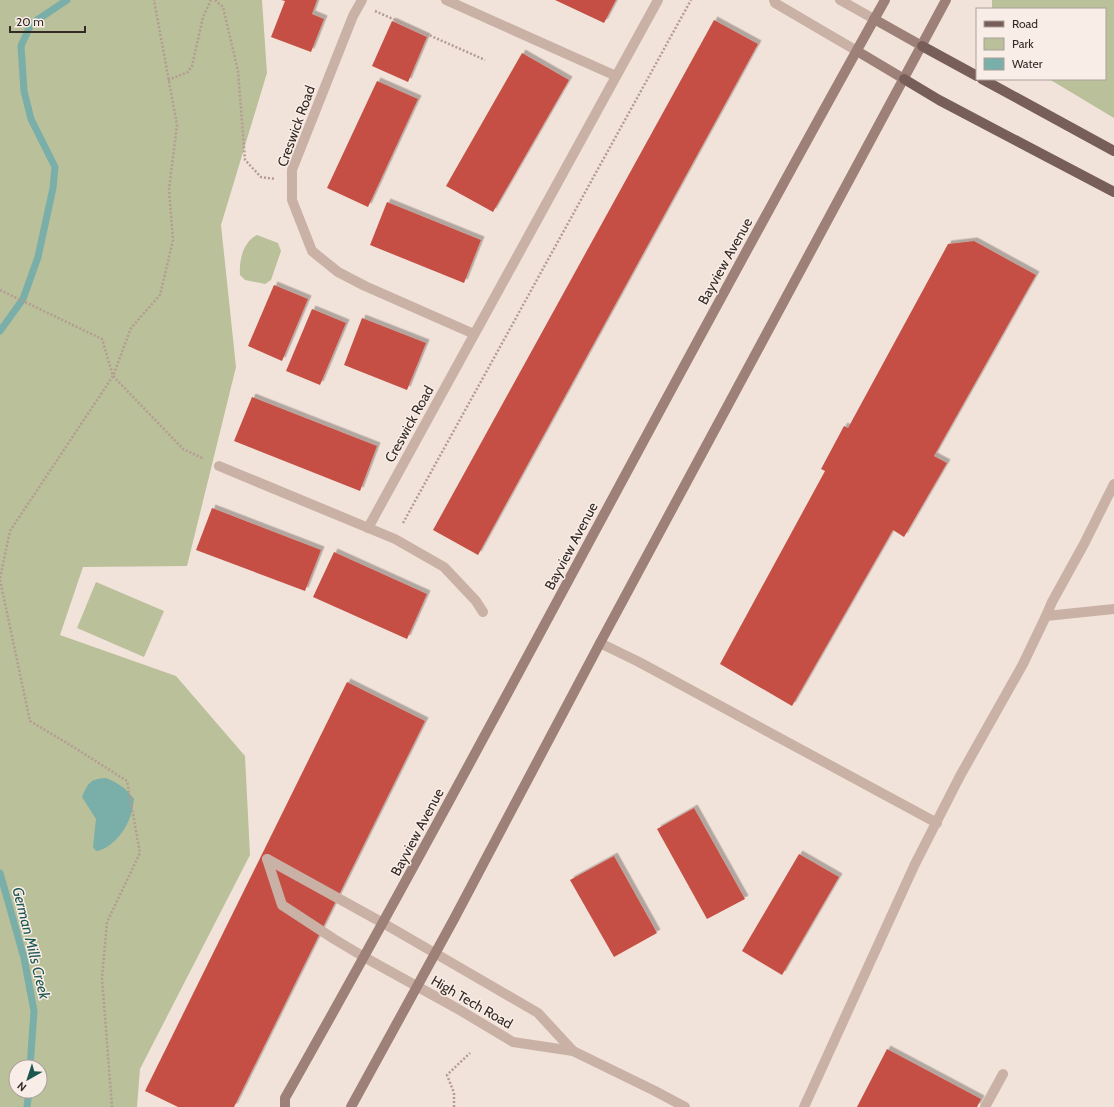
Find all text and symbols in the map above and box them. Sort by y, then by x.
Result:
scale bar [10,8,85,34]
legend [976,8,1106,80]
text: 20 m [16,14,44,29]
text: Road [1012,16,1038,31]
text: Park [1012,36,1034,51]
text: Water [1012,56,1043,71]
street label: Creswick Road [273,83,319,169]
street label: Bayview Avenue [694,214,756,308]
street label: Creswick Road [381,382,437,466]
street label: Bayview Avenue [540,499,602,593]
street label: Bayview Avenue [386,785,448,879]
water label: German Mills Creek [8,885,54,1002]
street label: High Tech Road [428,971,516,1033]
north arrow [8,1059,48,1099]
text: N [14,1079,29,1095]

